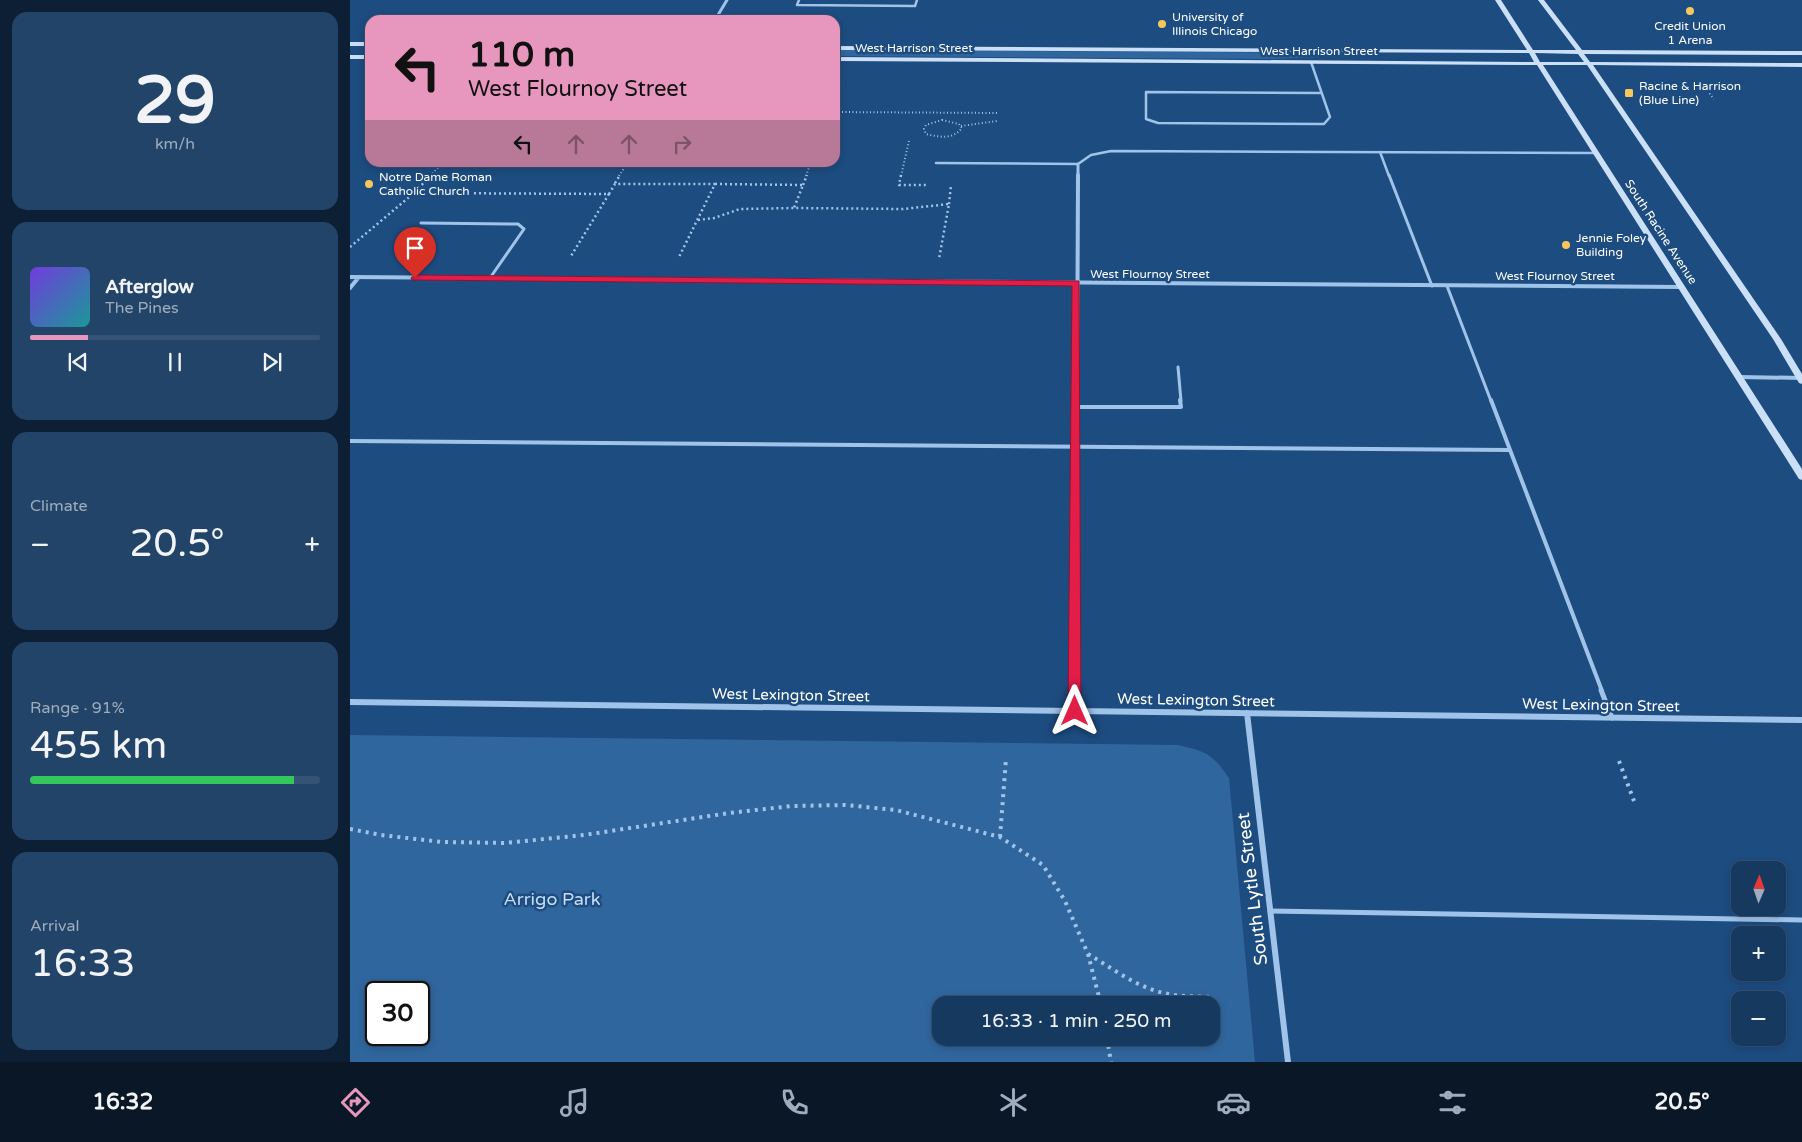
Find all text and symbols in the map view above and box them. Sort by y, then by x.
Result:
marker: Credit Union 1 Arena [1684,5,1696,17]
place label: University of Illinois Chicago [1172,10,1257,38]
marker: University of Illinois Chicago [1156,18,1168,30]
place label: Credit Union 1 Arena [1654,19,1726,47]
text: 110 m [468,34,575,76]
icon: left [385,35,450,100]
street label: West Harrison Street [855,41,973,55]
street label: West Harrison Street [1260,44,1378,58]
text: 29 [134,62,216,141]
text: West Flournoy Street [468,76,687,102]
place label: Racine & Harrison (Blue Line) [1639,79,1741,107]
marker: Racine & Harrison (Blue Line) [1623,87,1635,99]
icon: left [509,130,537,158]
icon: ahead [562,130,590,158]
icon: ahead [615,130,643,158]
icon: right [668,130,696,158]
text: km/h [155,134,195,154]
place label: Notre Dame Roman Catholic Church [379,170,492,198]
street label: South Racine Avenue [1622,177,1700,287]
marker: Notre Dame Roman Catholic Church [363,178,375,190]
pin [394,227,436,278]
place label: Jennie Foley Building [1576,231,1647,259]
icon: arrive [401,234,429,262]
marker: Jennie Foley Building [1560,239,1572,251]
street label: West Flournoy Street [1090,267,1210,281]
street label: West Flournoy Street [1495,269,1615,283]
text: Afterglow [105,276,194,298]
text: The Pines [105,298,179,318]
icon: previous [64,348,92,376]
icon: pause [161,348,189,376]
icon: next [258,348,286,376]
text: Climate [30,496,88,516]
text: 20.5° [130,521,225,567]
text: − [30,528,50,562]
text: + [304,528,320,562]
position arrow [1048,684,1100,736]
street label: West Lexington Street [712,685,870,705]
street label: West Lexington Street [1117,690,1275,710]
street label: West Lexington Street [1522,695,1680,715]
text: Range · 91% [30,698,125,718]
text: 455 km [30,723,167,769]
street label: South Lytle Street [1232,811,1272,967]
north arrow [1731,861,1786,916]
map controls [1731,861,1786,1046]
park label: Arrigo Park [503,888,601,910]
text: Arrival [30,916,79,936]
button: + [1731,926,1786,981]
text: 16:33 [30,941,135,987]
speed limit sign: 30 [365,981,430,1046]
button: − [1731,991,1786,1046]
text: 16:33 · 1 min · 250 m [980,1010,1172,1032]
icon: directions [338,1085,373,1120]
icon: music [557,1085,592,1120]
icon: phone [777,1085,812,1120]
icon: climate [996,1085,1031,1120]
icon: car [1216,1085,1251,1120]
icon: filters [1435,1085,1470,1120]
text: 16:32 [92,1089,153,1115]
text: 20.5° [1655,1089,1710,1115]

